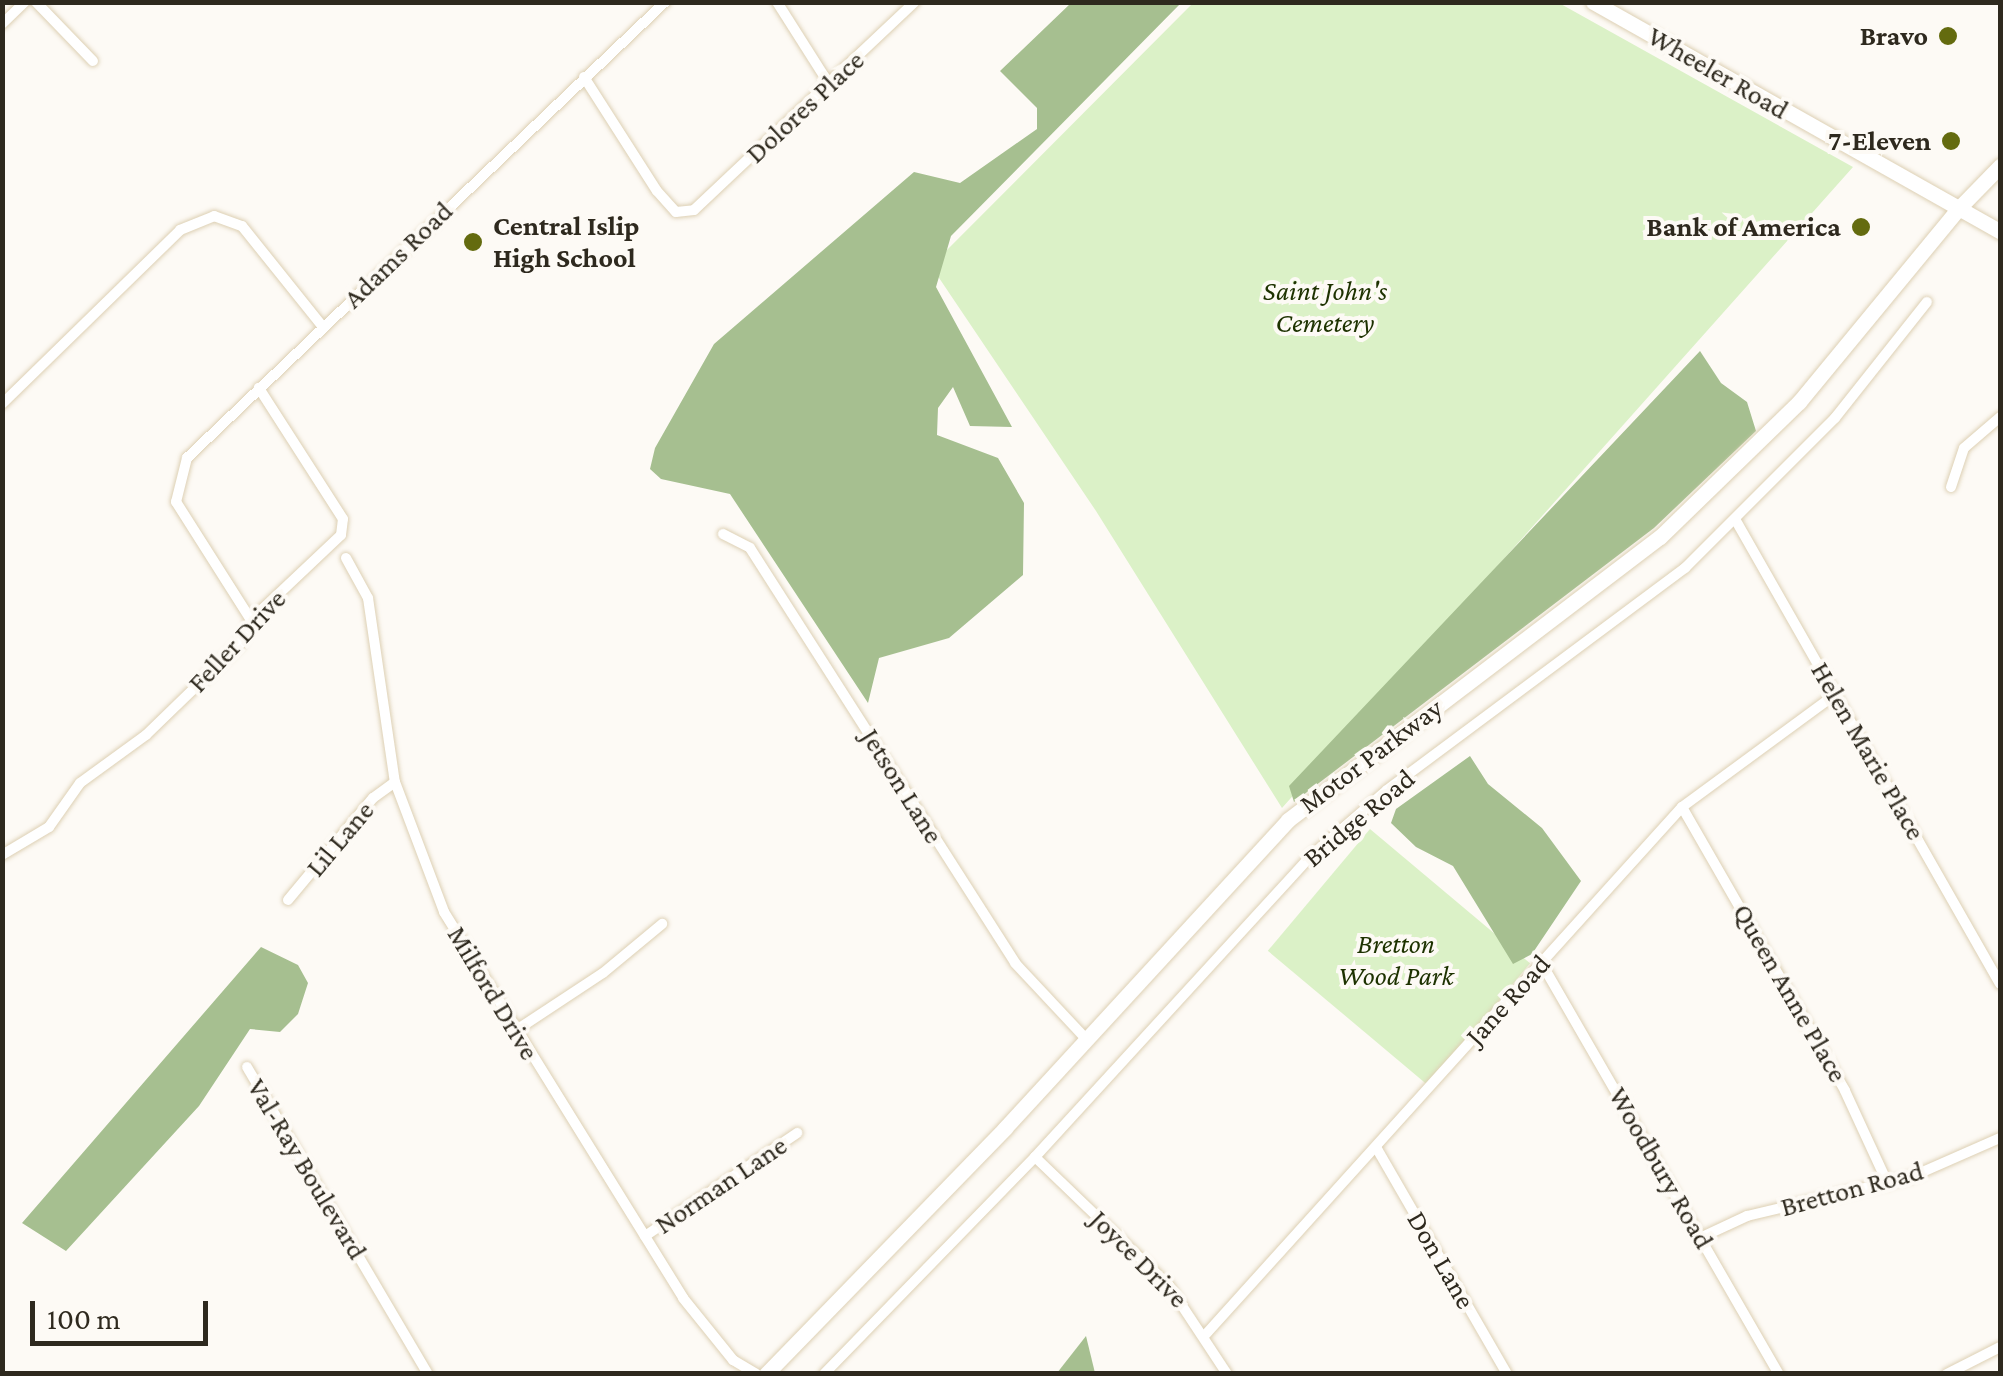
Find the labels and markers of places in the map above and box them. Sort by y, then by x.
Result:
place label: Bravo [1860,19,1928,53]
marker: Bravo [1937,25,1959,47]
place label: 7-Eleven [1828,124,1931,158]
marker: 7-Eleven [1940,130,1962,152]
place label: Central Islip High School [493,209,639,275]
place label: Bank of America [1646,210,1841,244]
marker: Bank of America [1850,216,1872,238]
marker: Central Islip High School [462,231,484,253]

